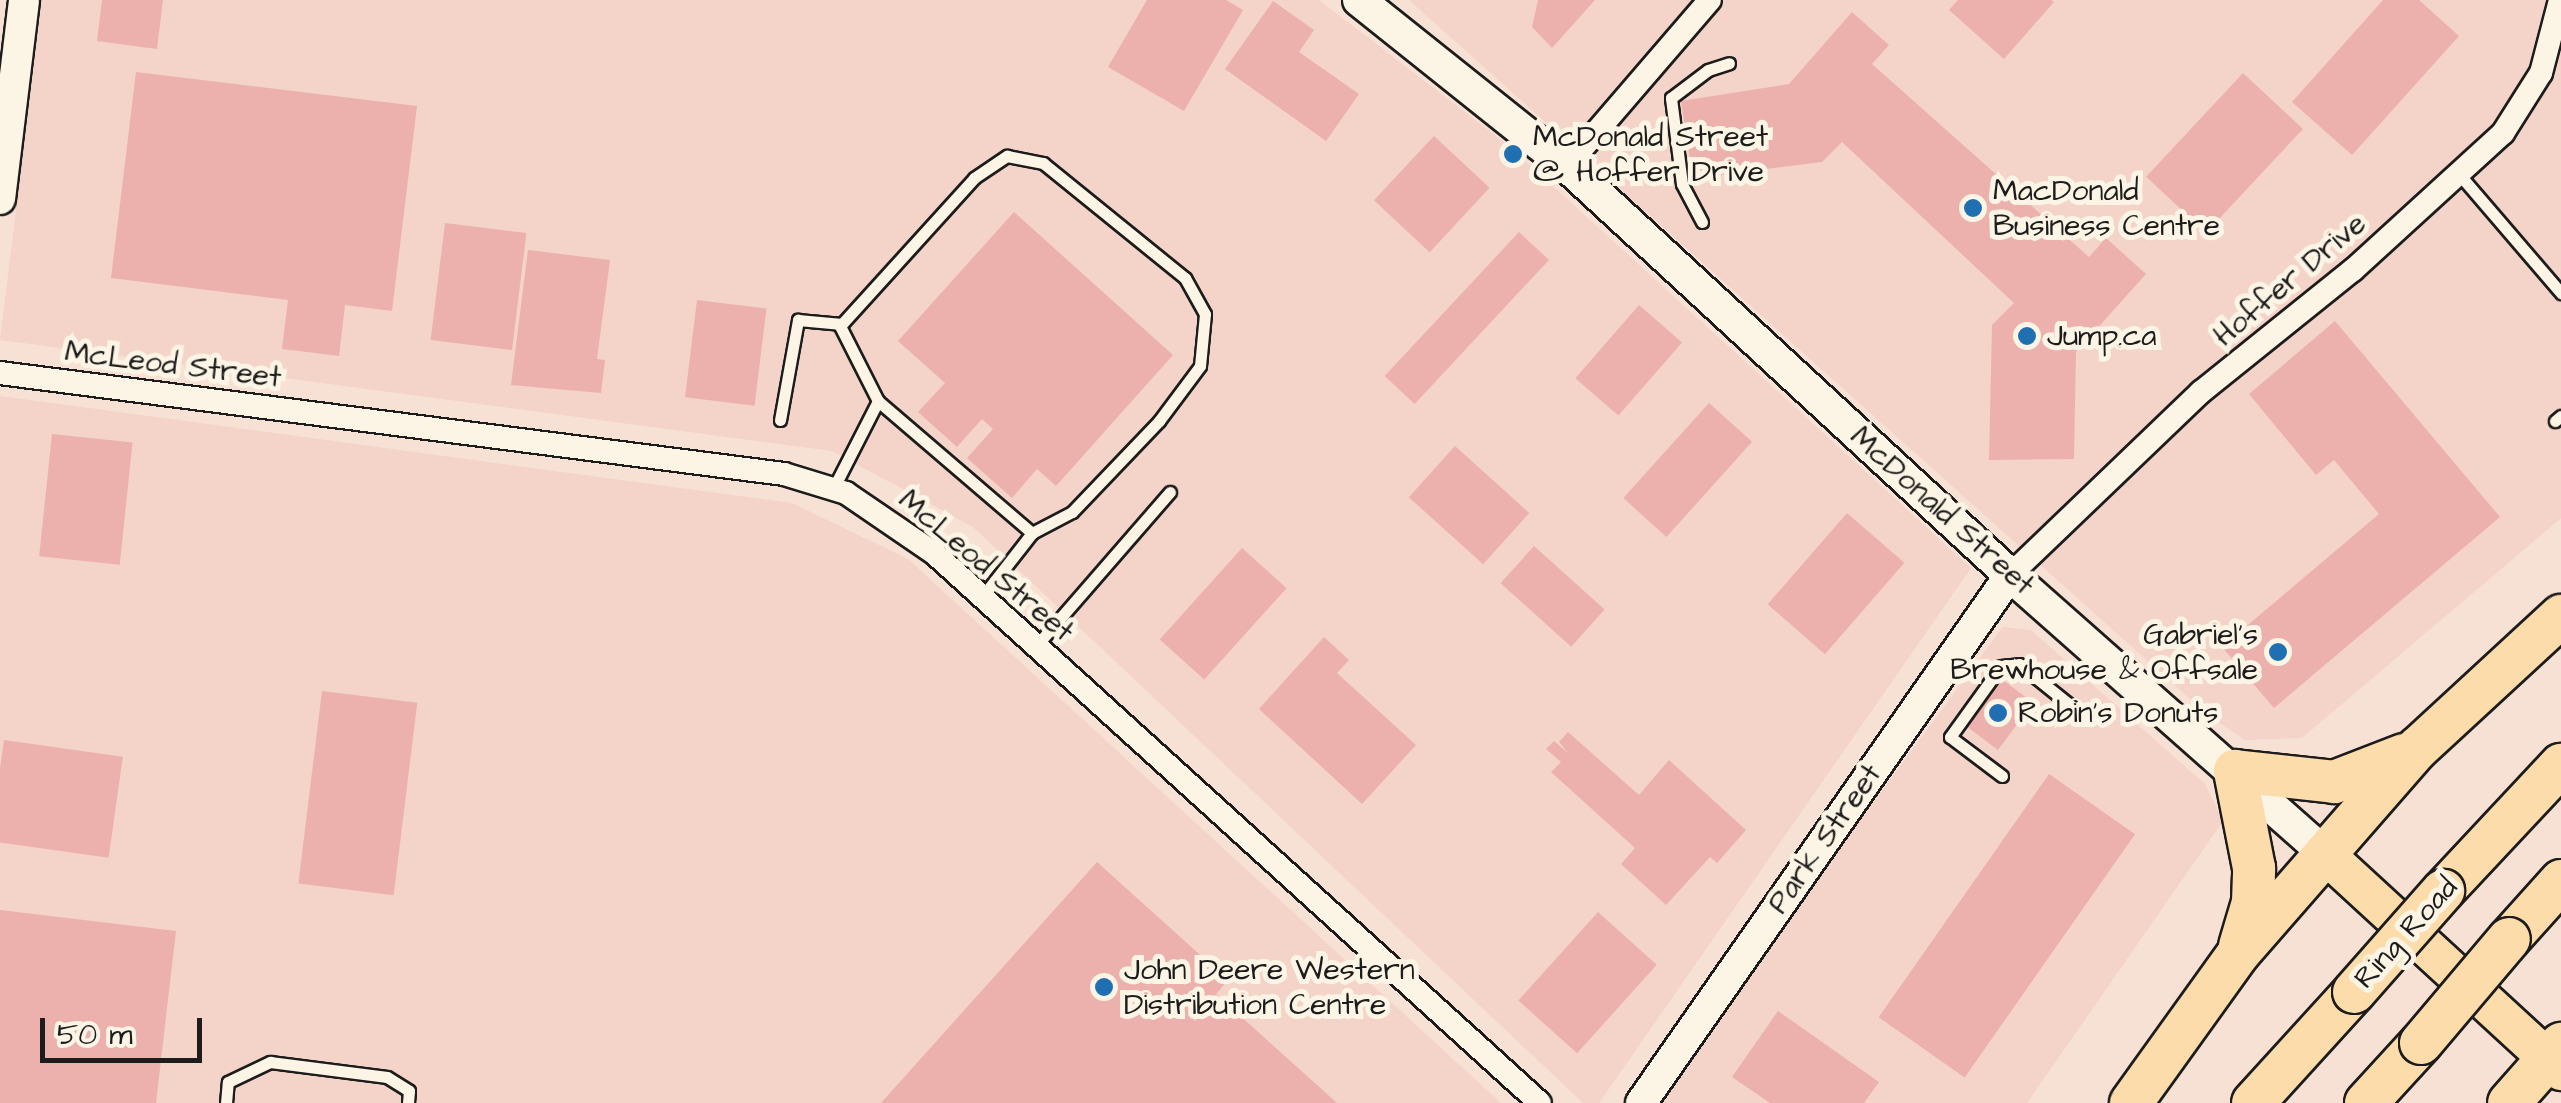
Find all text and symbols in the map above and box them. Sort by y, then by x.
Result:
place label: McDonald Street @ Hoffer Drive [1533,119,1768,190]
marker: McDonald Street @ Hoffer Drive [1502,143,1524,165]
place label: MacDonald Business Centre [1993,173,2220,244]
marker: MacDonald Business Centre [1962,197,1984,219]
street label: Hoffer Drive [2207,206,2373,354]
place label: Jump.ca [2047,318,2157,354]
marker: Jump.ca [2016,325,2038,347]
street label: McLeod Street [63,334,283,396]
street label: McDonald Street [1843,419,2041,603]
street label: McLeod Street [891,482,1081,650]
place label: Gabriel's Brewhouse & Offsale [1950,617,2258,688]
marker: Gabriel's Brewhouse & Offsale [2267,641,2289,663]
place label: Robin's Donuts [2018,695,2218,731]
marker: Robin's Donuts [1987,702,2009,724]
street label: Park Street [1760,757,1890,921]
street label: Ring Road [2347,870,2465,996]
place label: John Deere Western Distribution Centre [1124,952,1415,1022]
marker: John Deere Western Distribution Centre [1093,976,1115,998]
scale bar [45,998,208,1060]
text: 50 m [57,1014,133,1056]

